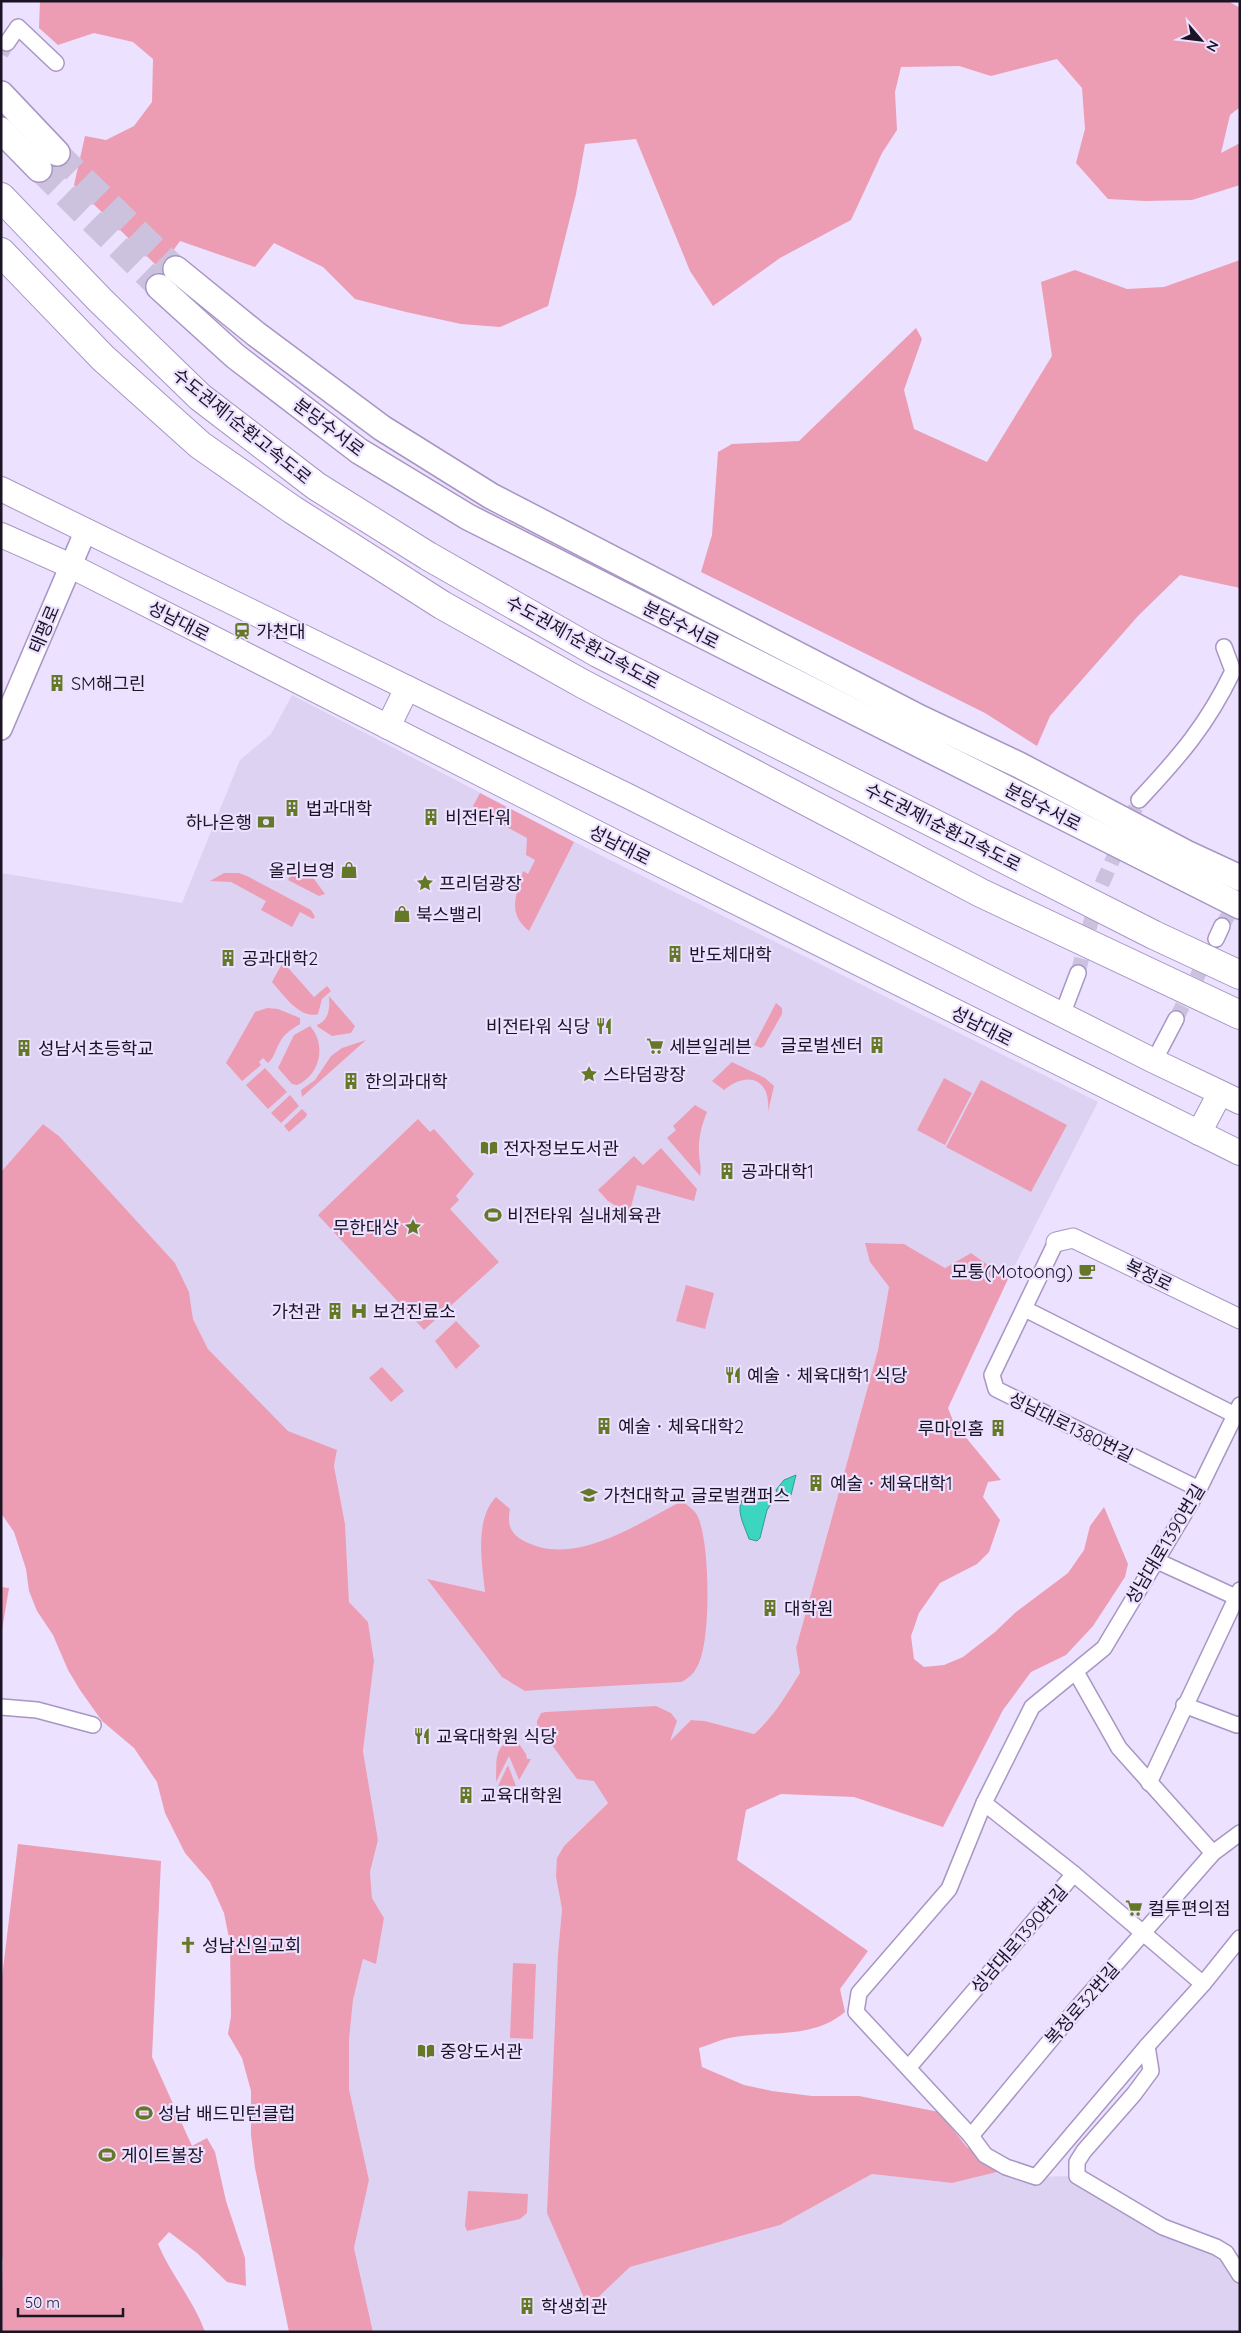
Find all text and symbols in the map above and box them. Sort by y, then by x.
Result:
north arrow [1176,15,1226,65]
text: N [1202,37,1223,55]
street label: 수도권제1순환고속도로 [168,363,316,489]
street label: 분당수서로 [289,393,369,461]
street label: 수도권제1순환고속도로 [502,590,664,694]
street label: 성남대로 [144,596,214,646]
street label: 분당수서로 [639,596,723,654]
street label: 태평로 [24,602,64,656]
place label: 가천대 [256,620,306,643]
station icon: 가천대 [232,621,252,641]
place label: SM해그린 [71,672,146,695]
building icon: SM해그린 [47,673,67,693]
street label: 수도권제1순환고속도로 [861,778,1025,876]
street label: 분당수서로 [1001,778,1085,836]
place label: 법과대학 [306,797,372,820]
building icon: 법과대학 [282,798,302,818]
place label: 비전타워 [445,806,511,829]
building icon: 비전타워 [421,807,441,827]
place label: 하나은행 [186,811,252,834]
bank icon: 하나은행 [256,812,276,832]
street label: 성남대로 [585,820,655,870]
place label: 올리브영 [269,859,335,882]
shop icon: 올리브영 [339,860,359,880]
place label: 프리덤광장 [439,872,522,895]
place icon: 프리덤광장 [415,873,435,893]
place label: 북스밸리 [416,903,482,926]
shop icon: 북스밸리 [392,904,412,924]
place label: 반도체대학 [689,943,772,966]
building icon: 반도체대학 [665,944,685,964]
place label: 공과대학2 [242,947,318,970]
building icon: 공과대학2 [218,948,238,968]
street label: 성남대로 [947,1001,1017,1051]
place label: 비전타워 식당 [486,1015,590,1038]
restaurant icon: 비전타워 식당 [594,1016,614,1036]
place label: 글로벌센터 [780,1034,863,1057]
place label: 세븐일레븐 [669,1035,752,1058]
building icon: 글로벌센터 [867,1035,887,1055]
supermarket icon: 세븐일레븐 [645,1036,665,1056]
place label: 성남서초등학교 [38,1037,154,1060]
building icon: 성남서초등학교 [14,1038,34,1058]
place label: 스타덤광장 [603,1063,686,1086]
place icon: 스타덤광장 [579,1064,599,1084]
place label: 한의과대학 [365,1070,448,1093]
building icon: 한의과대학 [341,1071,361,1091]
place label: 전자정보도서관 [503,1137,619,1160]
library icon: 전자정보도서관 [479,1138,499,1158]
place label: 공과대학1 [741,1160,814,1183]
building icon: 공과대학1 [717,1161,737,1181]
place label: 비전타워 실내체육관 [507,1204,661,1227]
sports icon: 비전타워 실내체육관 [483,1205,503,1225]
place label: 무한대상 [333,1216,399,1239]
place icon: 무한대상 [403,1217,423,1237]
street label: 복정로 [1122,1254,1176,1296]
place label: 모퉁(Motoong) [951,1260,1073,1283]
cafe icon: 모퉁(Motoong) [1077,1261,1097,1281]
place label: 가천관 [271,1300,321,1323]
place label: 보건진료소 [373,1300,456,1323]
building icon: 가천관 [325,1301,345,1321]
hospital icon: 보건진료소 [349,1301,369,1321]
place label: 예술ㆍ체육대학1 식당 [747,1364,908,1387]
restaurant icon: 예술ㆍ체육대학1 식당 [723,1365,743,1385]
street label: 성남대로1380번길 [1005,1387,1137,1467]
place label: 예술ㆍ체육대학2 [618,1415,744,1438]
building icon: 예술ㆍ체육대학2 [594,1416,614,1436]
place label: 루마인홈 [918,1417,984,1440]
building icon: 루마인홈 [988,1418,1008,1438]
place label: 예술ㆍ체육대학1 [830,1472,953,1495]
building icon: 예술ㆍ체육대학1 [806,1473,826,1493]
street label: 성남대로1390번길 [1120,1480,1210,1608]
place label: 가천대학교 글로벌캠퍼스 [603,1484,790,1507]
school or university icon: 가천대학교 글로벌캠퍼스 [579,1485,599,1505]
place label: 대학원 [784,1597,834,1620]
building icon: 대학원 [760,1598,780,1618]
place label: 교육대학원 식당 [436,1725,557,1748]
restaurant icon: 교육대학원 식당 [412,1726,432,1746]
place label: 교육대학원 [480,1784,563,1807]
building icon: 교육대학원 [456,1785,476,1805]
street label: 성남대로1390번길 [966,1880,1072,1998]
place label: 컬투편의점 [1148,1897,1231,1920]
supermarket icon: 컬투편의점 [1124,1898,1144,1918]
place label: 성남신일교회 [202,1934,301,1957]
church icon: 성남신일교회 [178,1935,198,1955]
street label: 복정로32번길 [1040,1958,1124,2050]
place label: 중앙도서관 [440,2040,523,2063]
library icon: 중앙도서관 [416,2041,436,2061]
place label: 성남 배드민턴클럽 [158,2102,295,2125]
sports icon: 성남 배드민턴클럽 [134,2103,154,2123]
place label: 게이트볼장 [121,2144,204,2167]
sports icon: 게이트볼장 [97,2145,117,2165]
scale bar [18,2286,122,2318]
text: 50 m [25,2293,60,2312]
place label: 학생회관 [541,2295,608,2318]
building icon: 학생회관 [517,2296,537,2316]

